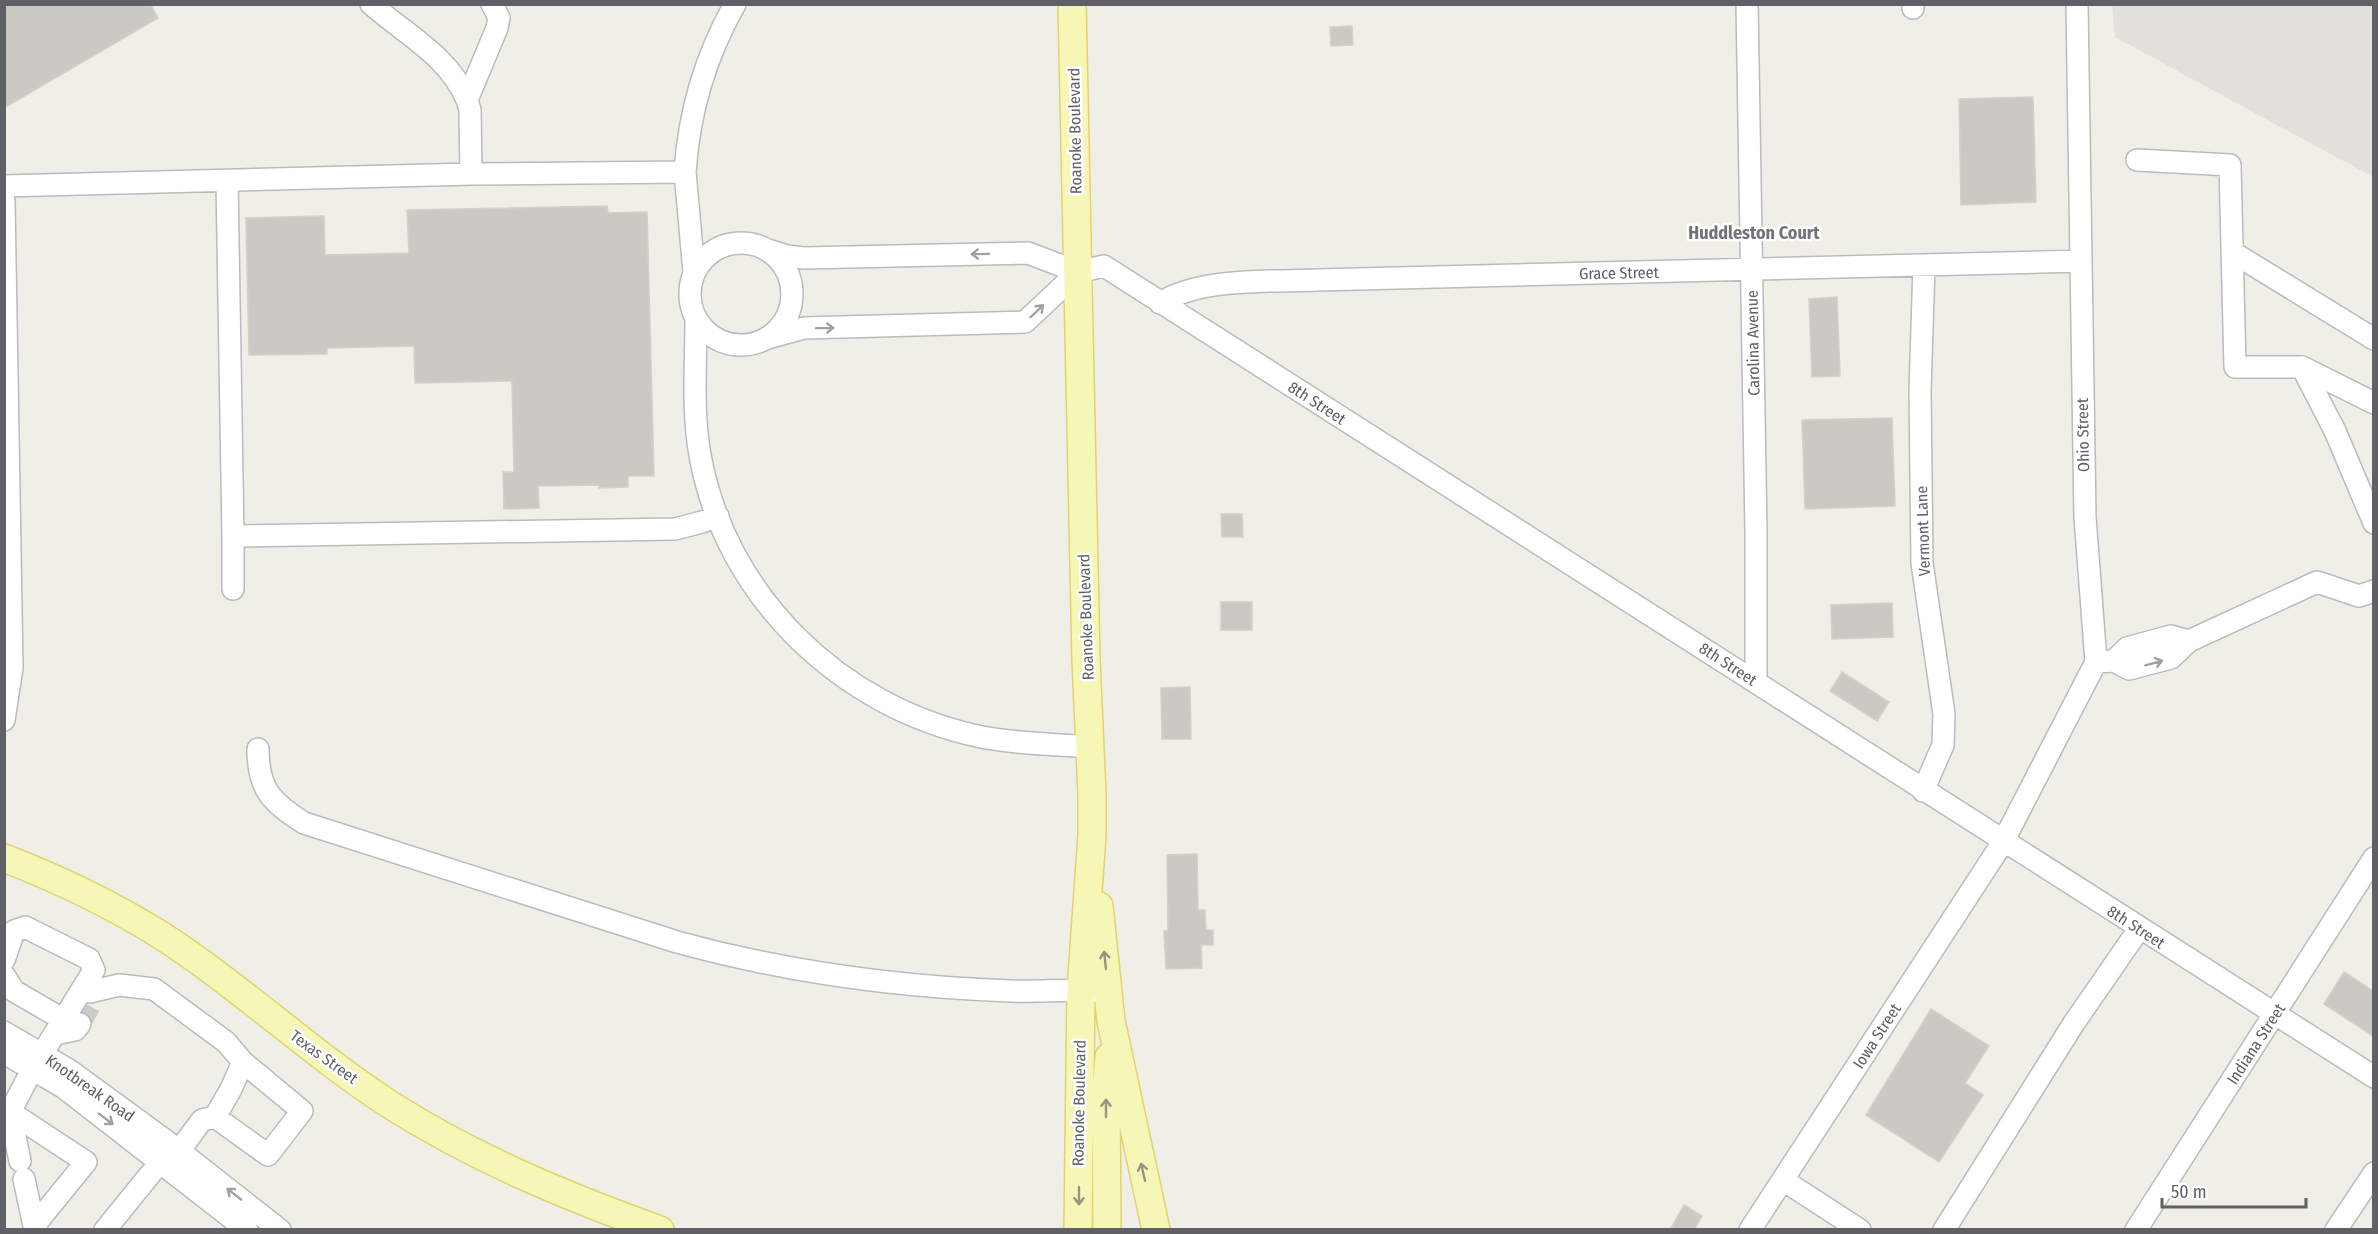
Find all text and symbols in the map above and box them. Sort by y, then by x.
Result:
street label: Roanoke Boulevard [1064,68,1086,194]
district label: Huddleston Court [1688,222,1820,244]
one-way arrow [971,248,991,260]
street label: Grace Street [1579,263,1660,283]
street label: Carolina Avenue [1743,290,1763,396]
one-way arrow [1029,304,1044,319]
one-way arrow [815,322,835,333]
street label: 8th Street [1285,377,1350,429]
street label: Ohio Street [2073,397,2093,472]
street label: Vermont Lane [1912,485,1934,577]
street label: Roanoke Boulevard [1074,554,1098,680]
street label: 8th Street [1696,638,1761,690]
one-way arrow [2144,656,2163,668]
street label: 8th Street [2104,901,2169,953]
one-way arrow [1099,951,1110,971]
street label: Iowa Street [1849,999,1905,1072]
street label: Indiana Street [2223,999,2290,1088]
street label: Texas Street [287,1026,362,1088]
street label: Roanoke Boulevard [1068,1040,1090,1166]
street label: Knotbreak Road [42,1050,138,1126]
one-way arrow [1100,1099,1112,1119]
one-way arrow [98,1113,114,1126]
one-way arrow [1137,1163,1149,1182]
scale bar [2162,1171,2306,1209]
text: 50 m [2171,1181,2207,1203]
one-way arrow [1073,1185,1085,1205]
one-way arrow [226,1187,242,1200]

